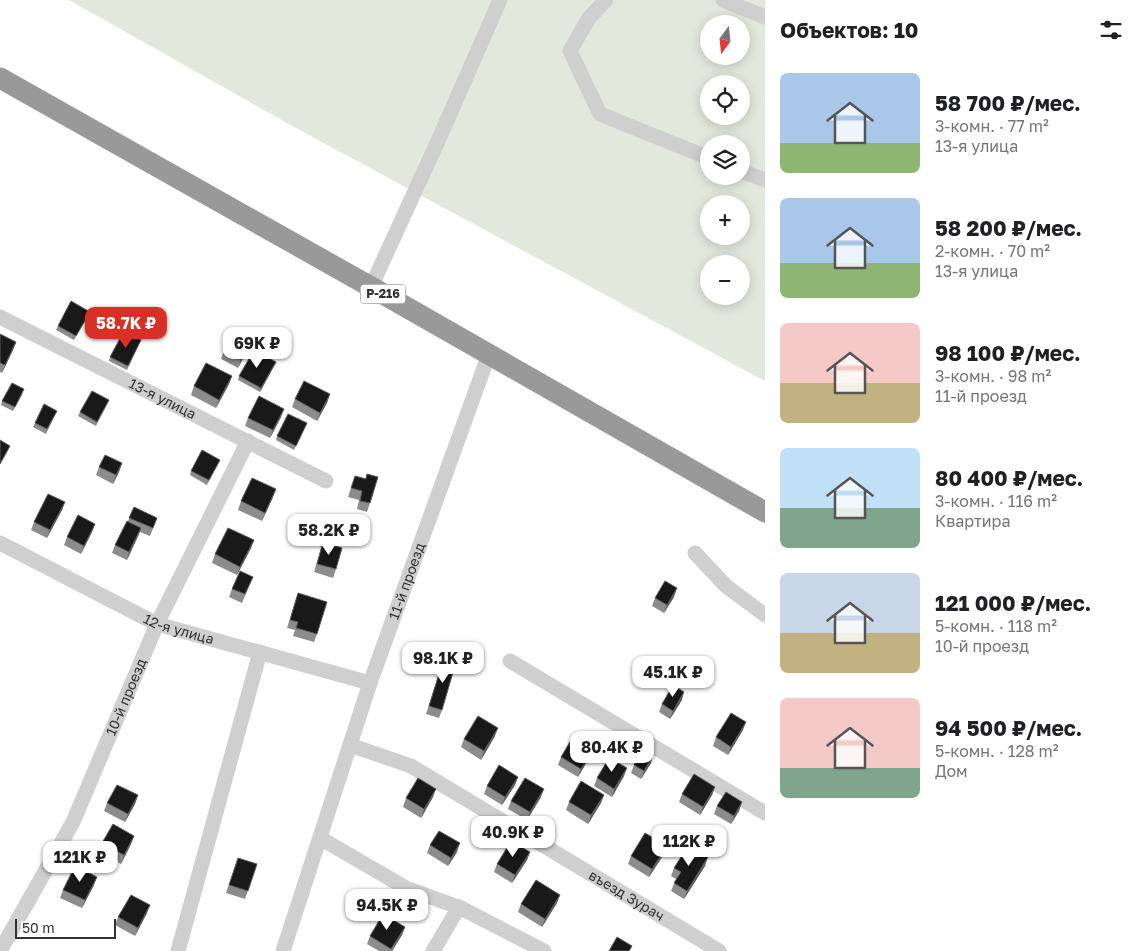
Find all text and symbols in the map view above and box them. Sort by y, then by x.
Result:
north arrow [700,15,750,65]
map controls [700,15,750,305]
icon: filters [1097,16,1125,44]
text: Объектов: 10 [780,17,918,43]
button: locate [700,75,750,125]
text: 58 700 ₽/мес. [935,90,1081,116]
icon: home [820,93,880,153]
text: 3-комн. · 77 m² [935,116,1049,136]
button: layers [700,135,750,185]
text: 13-я улица [935,136,1018,156]
button: + [700,195,750,245]
text: 58 200 ₽/мес. [935,215,1082,241]
icon: home [820,218,880,278]
text: 2-комн. · 70 m² [935,241,1050,261]
button: − [700,255,750,305]
text: 13-я улица [935,261,1018,281]
road number: Р-216 [360,284,406,304]
pin: 58.7K ₽ [80,306,172,349]
text: 58.7K ₽ [96,313,156,333]
pin: 69K ₽ [222,326,292,369]
text: 69K ₽ [234,333,280,353]
text: 98 100 ₽/мес. [935,340,1081,366]
icon: home [820,343,880,403]
text: 3-комн. · 98 m² [935,366,1051,386]
street label: 13-я улица [126,374,199,422]
text: 11-й проезд [935,386,1027,406]
text: 80 400 ₽/мес. [935,465,1083,491]
icon: home [820,468,880,528]
text: 3-комн. · 116 m² [935,491,1057,511]
text: Квартира [935,511,1010,531]
pin: 58.2K ₽ [283,514,375,556]
text: 58.2K ₽ [298,520,360,540]
street label: 11-й проезд [385,540,428,622]
text: 121 000 ₽/мес. [935,590,1091,616]
icon: home [820,593,880,653]
street label: 12-я улица [141,610,216,647]
text: 5-комн. · 118 m² [935,616,1057,636]
text: 10-й проезд [935,636,1029,656]
pin: 98.1K ₽ [397,642,489,684]
text: 98.1K ₽ [413,648,473,668]
street label: 10-й проезд [102,655,150,738]
pin: 45.1K ₽ [627,656,719,698]
text: 45.1K ₽ [643,662,703,682]
text: 94 500 ₽/мес. [935,715,1082,741]
icon: home [820,718,880,778]
pin: 80.4K ₽ [566,730,658,773]
text: 80.4K ₽ [581,737,643,757]
text: 5-комн. · 128 m² [935,741,1058,761]
text: Дом [935,761,968,781]
pin: 40.9K ₽ [467,816,559,858]
text: 40.9K ₽ [482,822,544,842]
pin: 112K ₽ [648,824,730,867]
text: 112K ₽ [663,831,715,851]
pin: 121K ₽ [39,840,121,883]
text: 121K ₽ [54,847,106,867]
street label: въезд Зурач [586,866,668,924]
pin: 94.5K ₽ [341,888,433,931]
text: 94.5K ₽ [356,895,418,915]
scale bar [15,916,116,939]
text: 50 m [22,919,55,936]

